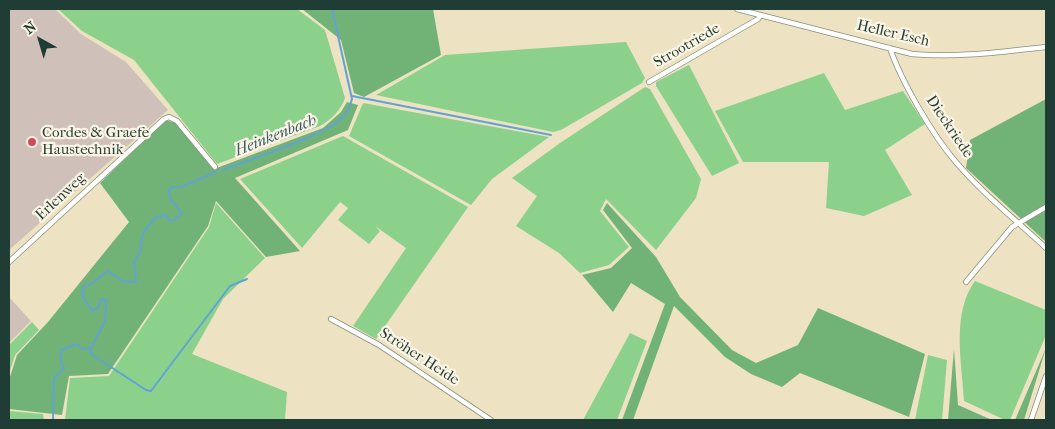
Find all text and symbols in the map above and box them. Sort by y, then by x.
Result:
north arrow [15,15,65,65]
street label: Heller Esch [855,17,931,51]
text: N [21,18,40,38]
street label: Strootriede [651,20,723,72]
street label: Dieckriede [922,92,976,162]
water label: Heinkenbach [233,111,319,161]
place label: Cordes & Graefe Haustechnik [42,124,149,159]
marker: Cordes & Graefe Haustechnik [26,136,38,148]
street label: Erlenweg [32,169,90,225]
street label: Ströher Heide [376,325,462,389]

